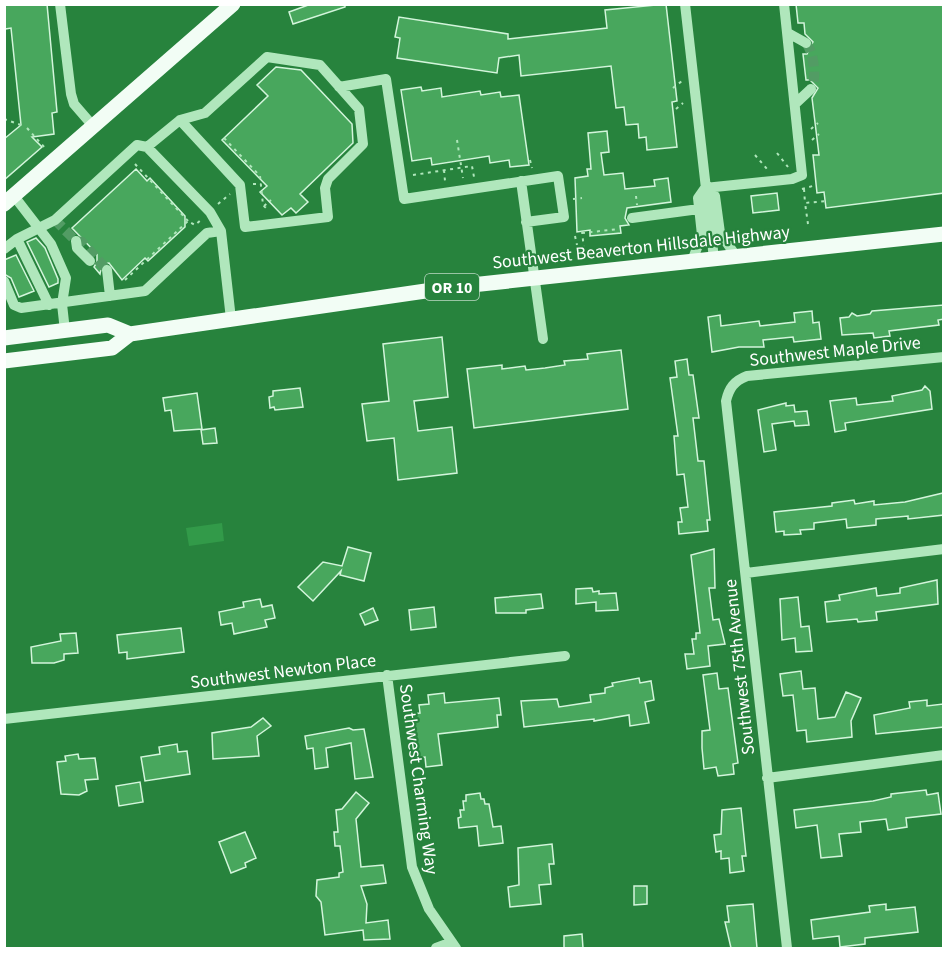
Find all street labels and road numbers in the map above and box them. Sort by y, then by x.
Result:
street label: Southwest Beaverton Hillsdale Highway [491,219,792,276]
road number: OR 10 [425,274,479,300]
street label: Southwest Maple Drive [748,330,922,373]
street label: Southwest 75th Avenue [718,578,761,756]
street label: Southwest Newton Place [189,648,377,695]
street label: Southwest Charming Way [393,682,444,877]

